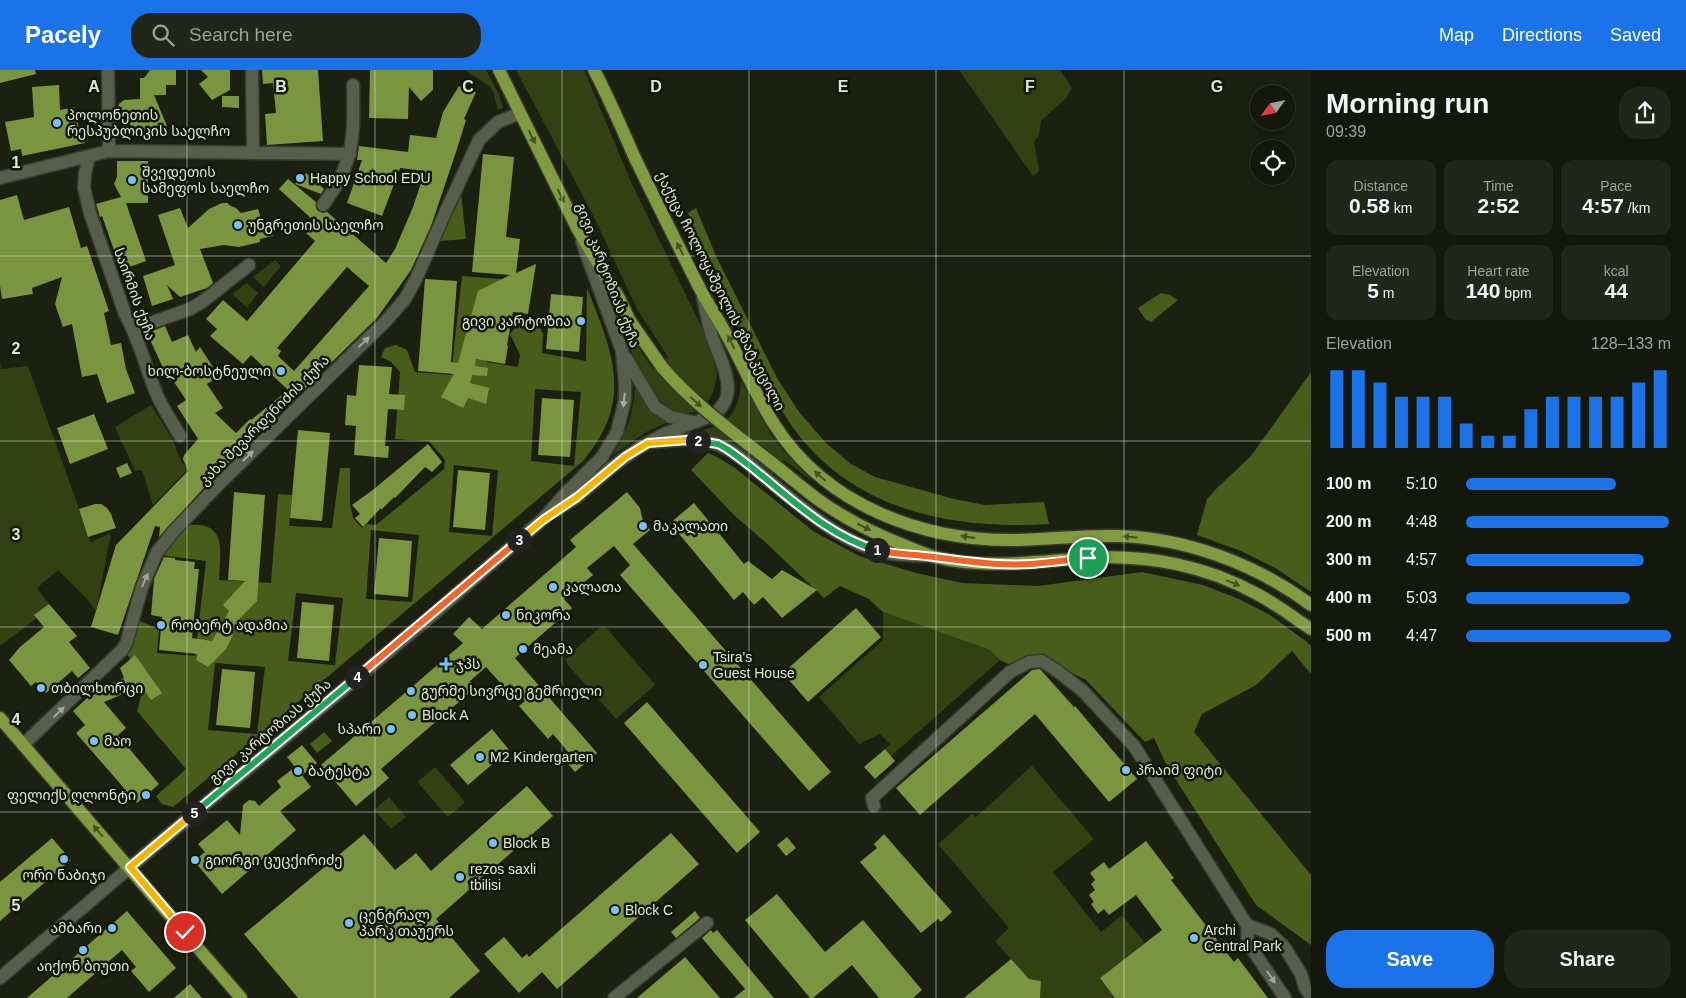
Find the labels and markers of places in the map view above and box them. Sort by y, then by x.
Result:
place label: პოლონეთის რესპუბლიკის საელჩო [67,107,230,140]
marker: პოლონეთის რესპუბლიკის საელჩო [51,117,63,129]
place label: შვედეთის სამეფოს საელჩო [142,164,269,197]
place label: Happy School EDU [310,170,431,186]
marker: Happy School EDU [294,172,306,184]
marker: შვედეთის სამეფოს საელჩო [126,174,138,186]
place label: უნგრეთის საელჩო [248,217,384,234]
marker: უნგრეთის საელჩო [232,219,244,231]
place label: გივი კარტოზია [462,313,571,330]
marker: გივი კარტოზია [575,315,587,327]
place label: ხილ-ბოსტნეული [147,363,271,380]
marker: ხილ-ბოსტნეული [275,365,287,377]
pin: 2 [686,428,710,454]
place label: მაკალათი [653,518,728,535]
marker: მაკალათი [637,520,649,532]
pin: 3 [506,528,532,552]
pin [1067,537,1109,579]
pin: 1 [864,538,890,562]
place label: კალათა [563,579,622,596]
marker: კალათა [547,581,559,593]
place label: ნიკორა [516,607,571,624]
marker: ნიკორა [500,609,512,621]
place label: რობერტ ადამია [171,617,288,634]
marker: რობერტ ადამია [155,619,167,631]
place label: მეამა [533,641,573,658]
marker: მეამა [517,643,529,655]
place label: Tsira's Guest House [713,649,795,681]
place label: ჯპს [456,656,480,673]
marker: ჯპს [440,658,452,670]
marker: Tsira's Guest House [697,659,709,671]
pin: 4 [344,664,370,690]
place label: თბილხორცი [51,680,143,697]
marker: თბილხორცი [35,682,47,694]
place label: გურმე სივრცე გემრიელი [421,683,602,700]
marker: გურმე სივრცე გემრიელი [405,685,417,697]
place label: Block A [422,707,469,723]
marker: Block A [406,709,418,721]
place label: სპარი [338,721,381,737]
marker: სპარი [385,723,397,735]
place label: მაო [104,733,131,749]
marker: მაო [88,735,100,747]
place label: M2 Kindergarten [490,749,594,765]
marker: M2 Kindergarten [474,751,486,763]
place label: პრაიმ ფიტი [1136,762,1222,779]
place label: ბატესტა [308,763,370,780]
marker: პრაიმ ფიტი [1120,764,1132,776]
marker: ბატესტა [292,765,304,777]
place label: ფელიქს ღლონტი [7,787,136,804]
marker: ფელიქს ღლონტი [140,789,152,801]
pin: 5 [182,800,206,826]
place label: Block B [503,835,550,851]
marker: Block B [487,837,499,849]
place label: გიორგი ცუცქირიძე [205,852,342,869]
marker: ორი ნაბიჯი [58,853,70,865]
marker: გიორგი ცუცქირიძე [189,854,201,866]
place label: rezos saxli tbilisi [470,861,536,893]
place label: ორი ნაბიჯი [23,867,105,884]
marker: rezos saxli tbilisi [454,871,466,883]
place label: Block C [625,902,673,918]
marker: Block C [609,904,621,916]
place label: ცენტრალ პარკ თაუერს [359,907,454,940]
pin [164,911,206,953]
marker: ცენტრალ პარკ თაუერს [343,917,355,929]
place label: ამბარი [50,920,102,936]
marker: ამბარი [106,922,118,934]
place label: Archi Central Park [1204,922,1283,954]
marker: Archi Central Park [1188,932,1200,944]
marker: აიქონ ბიუთი [77,944,89,956]
place label: აიქონ ბიუთი [37,958,129,975]

